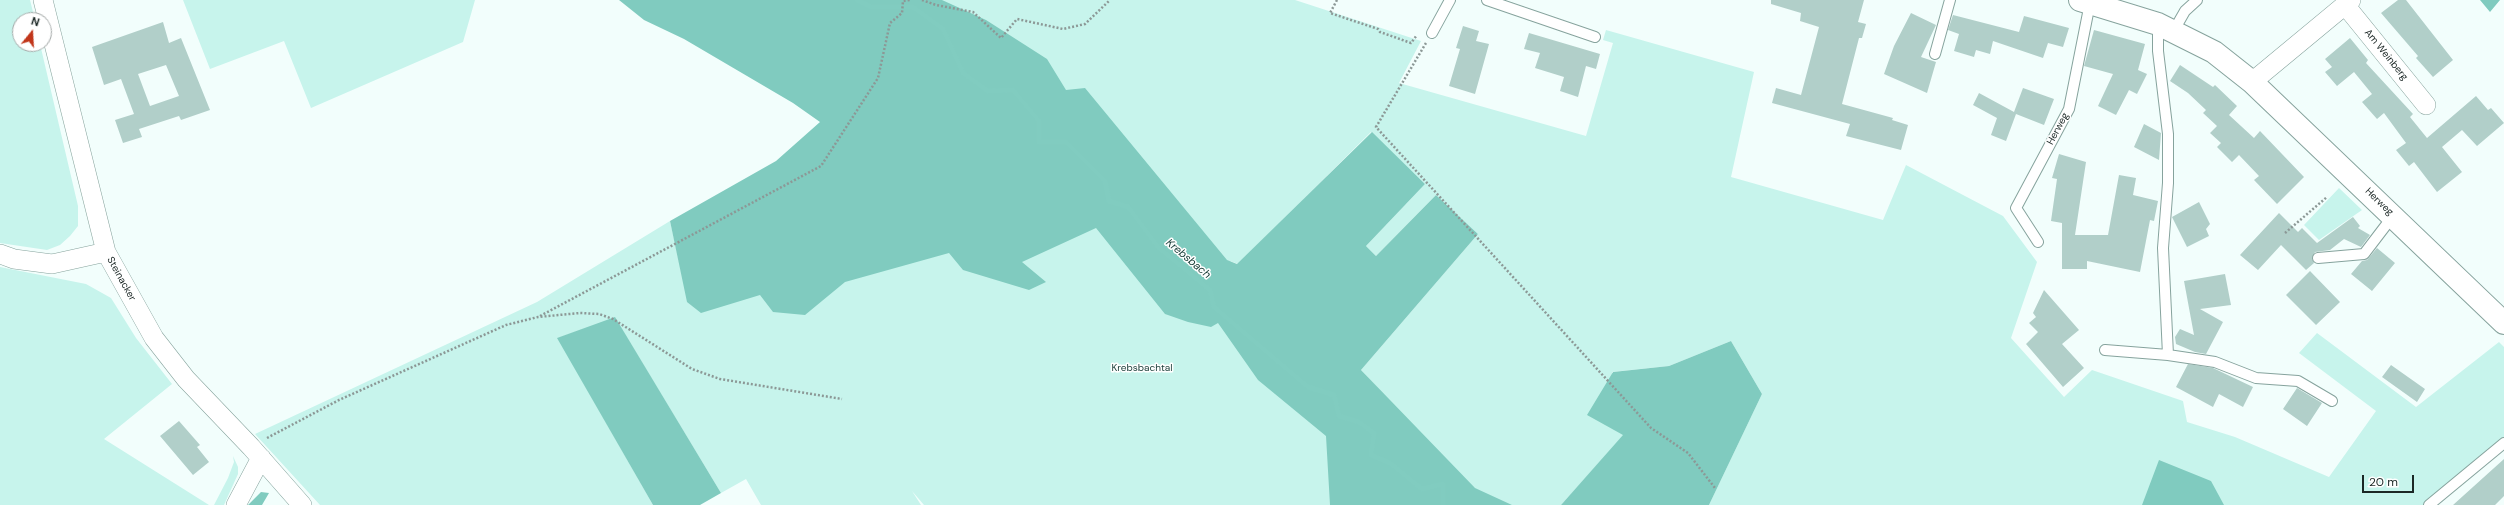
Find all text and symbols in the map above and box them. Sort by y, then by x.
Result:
north arrow [12,12,52,52]
text: N [29,14,41,29]
street label: Am Weinberg [2362,27,2410,83]
street label: Herweg [2045,111,2071,147]
street label: Herweg [2362,186,2396,218]
water label: Krebsbach [1163,236,1213,282]
street label: Steinacker [104,255,138,303]
park label: Krebsbachtal [1111,362,1173,374]
scale bar [2364,467,2416,493]
text: 20 m [2369,474,2398,490]

